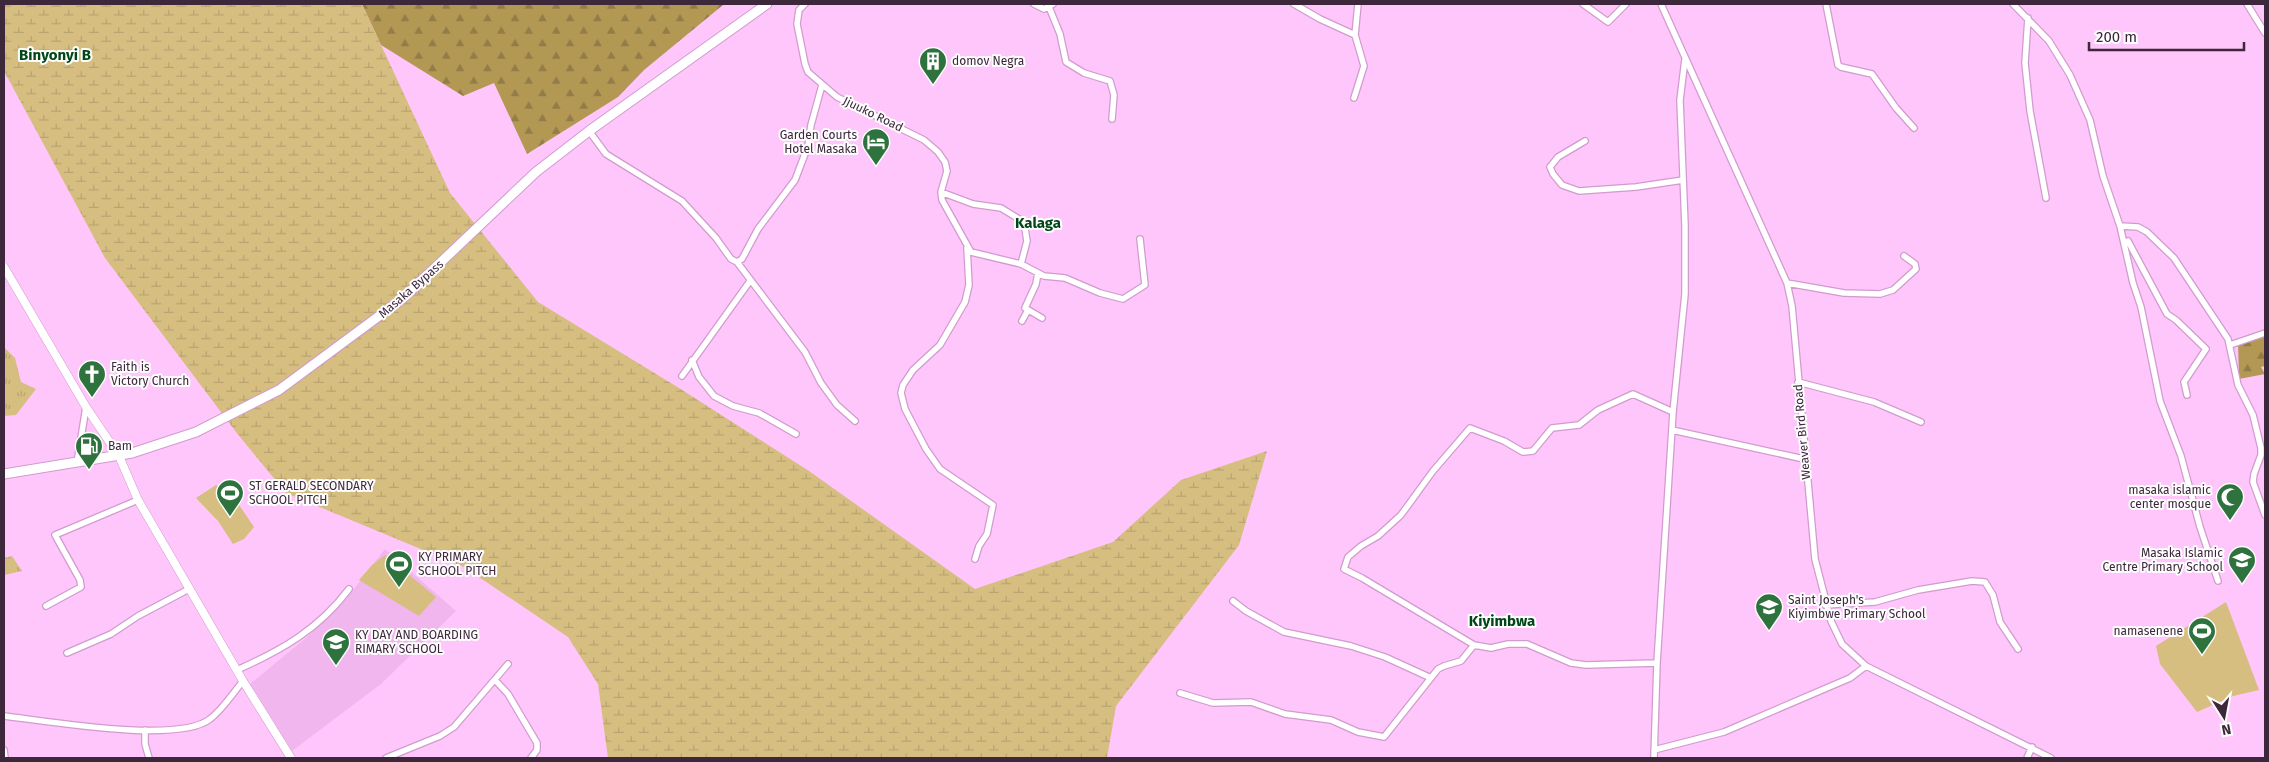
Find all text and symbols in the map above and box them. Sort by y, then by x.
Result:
scale bar [2089,20,2244,52]
text: 200 m [2096,28,2137,46]
district label: Binyonyi B [19,46,91,64]
building icon: domov Negra [918,46,948,85]
place label: domov Negra [952,54,1024,68]
street label: Jjuuko Road [841,93,905,135]
hotel icon: Garden Courts Hotel Masaka [861,127,891,166]
place label: Garden Courts Hotel Masaka [780,128,857,156]
district label: Kalaga [1015,214,1061,232]
street label: Masaka Bypass [376,257,447,321]
church icon: Faith is Victory Church [77,359,107,398]
place label: Faith is Victory Church [111,360,189,388]
street label: Weaver Bird Road [1791,384,1813,480]
fuel station icon: Bam [74,431,104,470]
place label: Bam [108,439,132,453]
sports icon: ST GERALD SECONDARY SCHOOL PITCH [215,478,245,517]
place label: ST GERALD SECONDARY SCHOOL PITCH [249,479,374,507]
mosque icon: masaka islamic center mosque [2215,482,2245,521]
place label: masaka islamic center mosque [2128,483,2211,511]
school or university icon: Masaka Islamic Centre Primary School [2227,545,2257,584]
place label: Masaka Islamic Centre Primary School [2103,546,2223,574]
sports icon: KY PRIMARY SCHOOL PITCH [384,549,414,588]
place label: KY PRIMARY SCHOOL PITCH [418,550,496,578]
school or university icon: Saint Joseph's Kiyimbwe Primary School [1754,592,1784,631]
place label: Saint Joseph's Kiyimbwe Primary School [1788,593,1926,621]
district label: Kiyimbwa [1469,612,1535,630]
sports icon: namasenene [2187,616,2217,655]
place label: namasenene [2113,624,2183,638]
school or university icon: KY DAY AND BOARDING RIMARY SCHOOL [321,627,351,666]
place label: KY DAY AND BOARDING RIMARY SCHOOL [355,628,478,656]
north arrow [2199,692,2249,742]
text: N [2220,720,2233,739]

